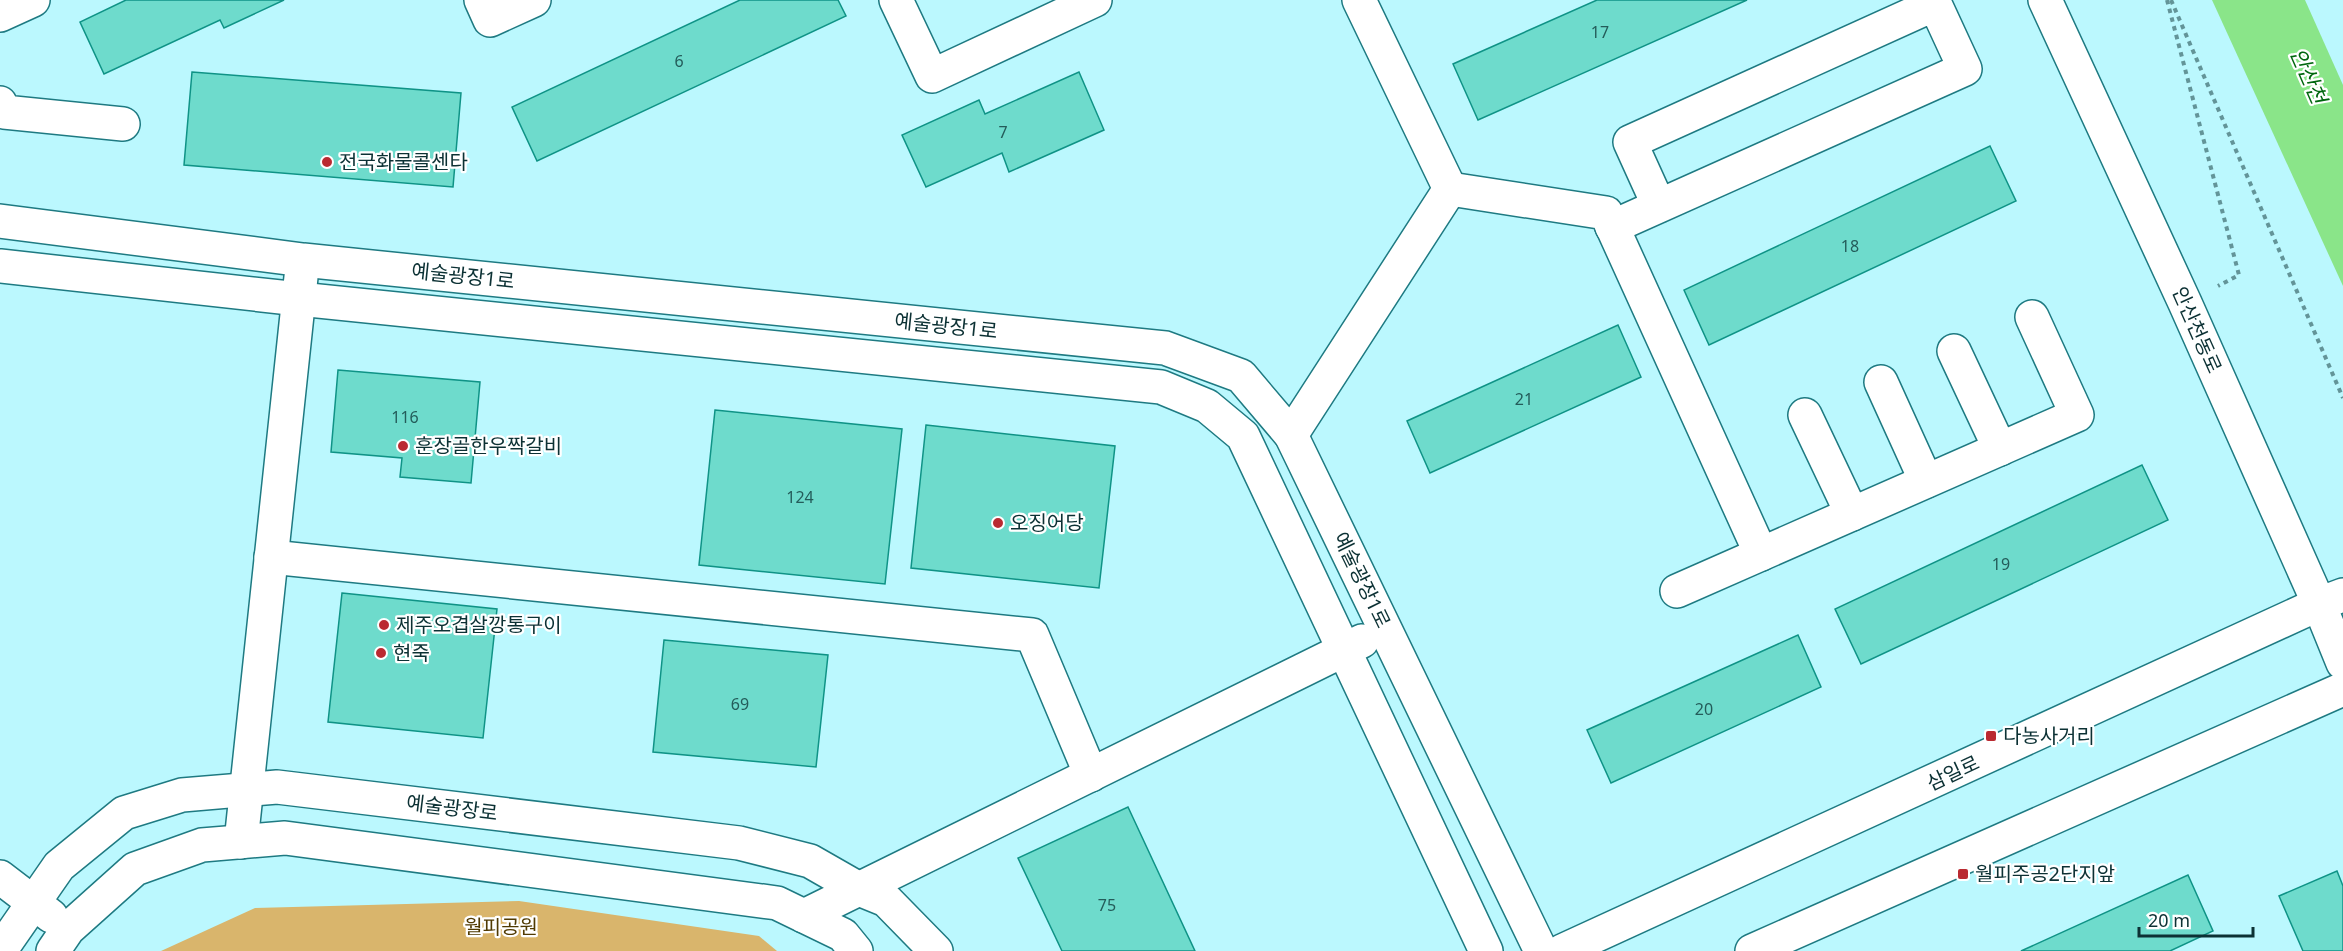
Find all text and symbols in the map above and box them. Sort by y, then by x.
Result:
house number: 17 [1591,21,1609,43]
water label: 안산천 [2284,43,2335,110]
house number: 6 [674,50,684,72]
house number: 7 [998,121,1008,143]
place label: 전국화물콜센타 [339,148,468,175]
marker: 전국화물콜센타 [320,155,334,169]
house number: 18 [1841,235,1859,257]
street label: 예술광장1로 [410,257,516,294]
street label: 안산천동로 [2166,282,2228,377]
street label: 예술광장1로 [893,307,999,344]
house number: 21 [1515,388,1533,410]
house number: 116 [391,406,419,428]
place label: 훈장골한우짝갈비 [415,432,562,459]
marker: 훈장골한우짝갈비 [396,439,410,453]
house number: 124 [786,486,814,508]
place label: 오징어당 [1010,509,1084,536]
marker: 오징어당 [991,516,1005,530]
street label: 예술광장1로 [1328,527,1397,632]
house number: 19 [1992,553,2010,575]
place label: 제주오겹살깡통구이 [396,611,562,638]
marker: 제주오겹살깡통구이 [377,618,391,632]
place label: 현죽 [393,639,430,666]
marker: 현죽 [374,646,388,660]
house number: 69 [731,693,749,715]
house number: 20 [1695,698,1713,720]
place label: 다농사거리 [2003,722,2095,749]
marker: 다농사거리 [1984,729,1998,743]
street label: 삼일로 [1922,749,1984,796]
street label: 예술광장로 [405,788,499,827]
place label: 월피주공2단지앞 [1975,860,2115,887]
marker: 월피주공2단지앞 [1956,867,1970,881]
house number: 75 [1098,894,1116,916]
scale bar [2139,900,2253,938]
text: 20 m [2148,908,2190,932]
park label: 월피공원 [464,913,538,940]

